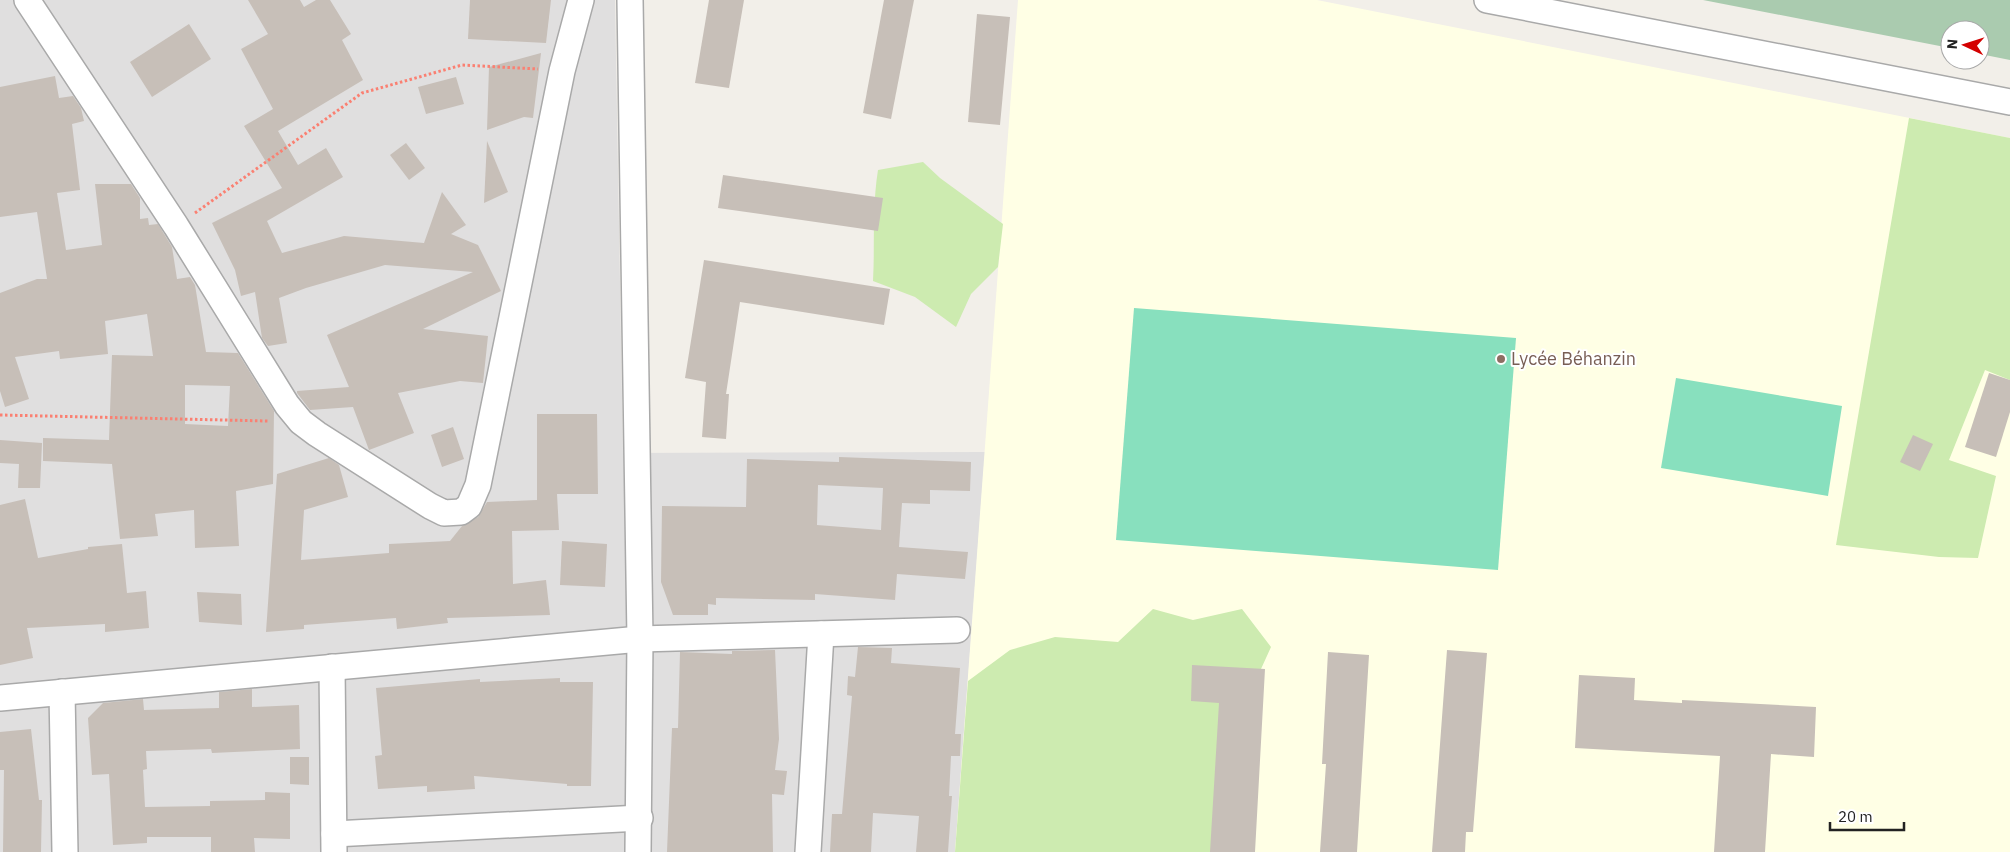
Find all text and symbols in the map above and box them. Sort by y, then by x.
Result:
north arrow [1940,20,1990,70]
text: N [1943,38,1961,50]
place label: Lycée Béhanzin [1511,347,1636,370]
marker: Lycée Béhanzin [1495,353,1507,365]
scale bar [1830,800,1904,832]
text: 20 m [1838,807,1873,826]

